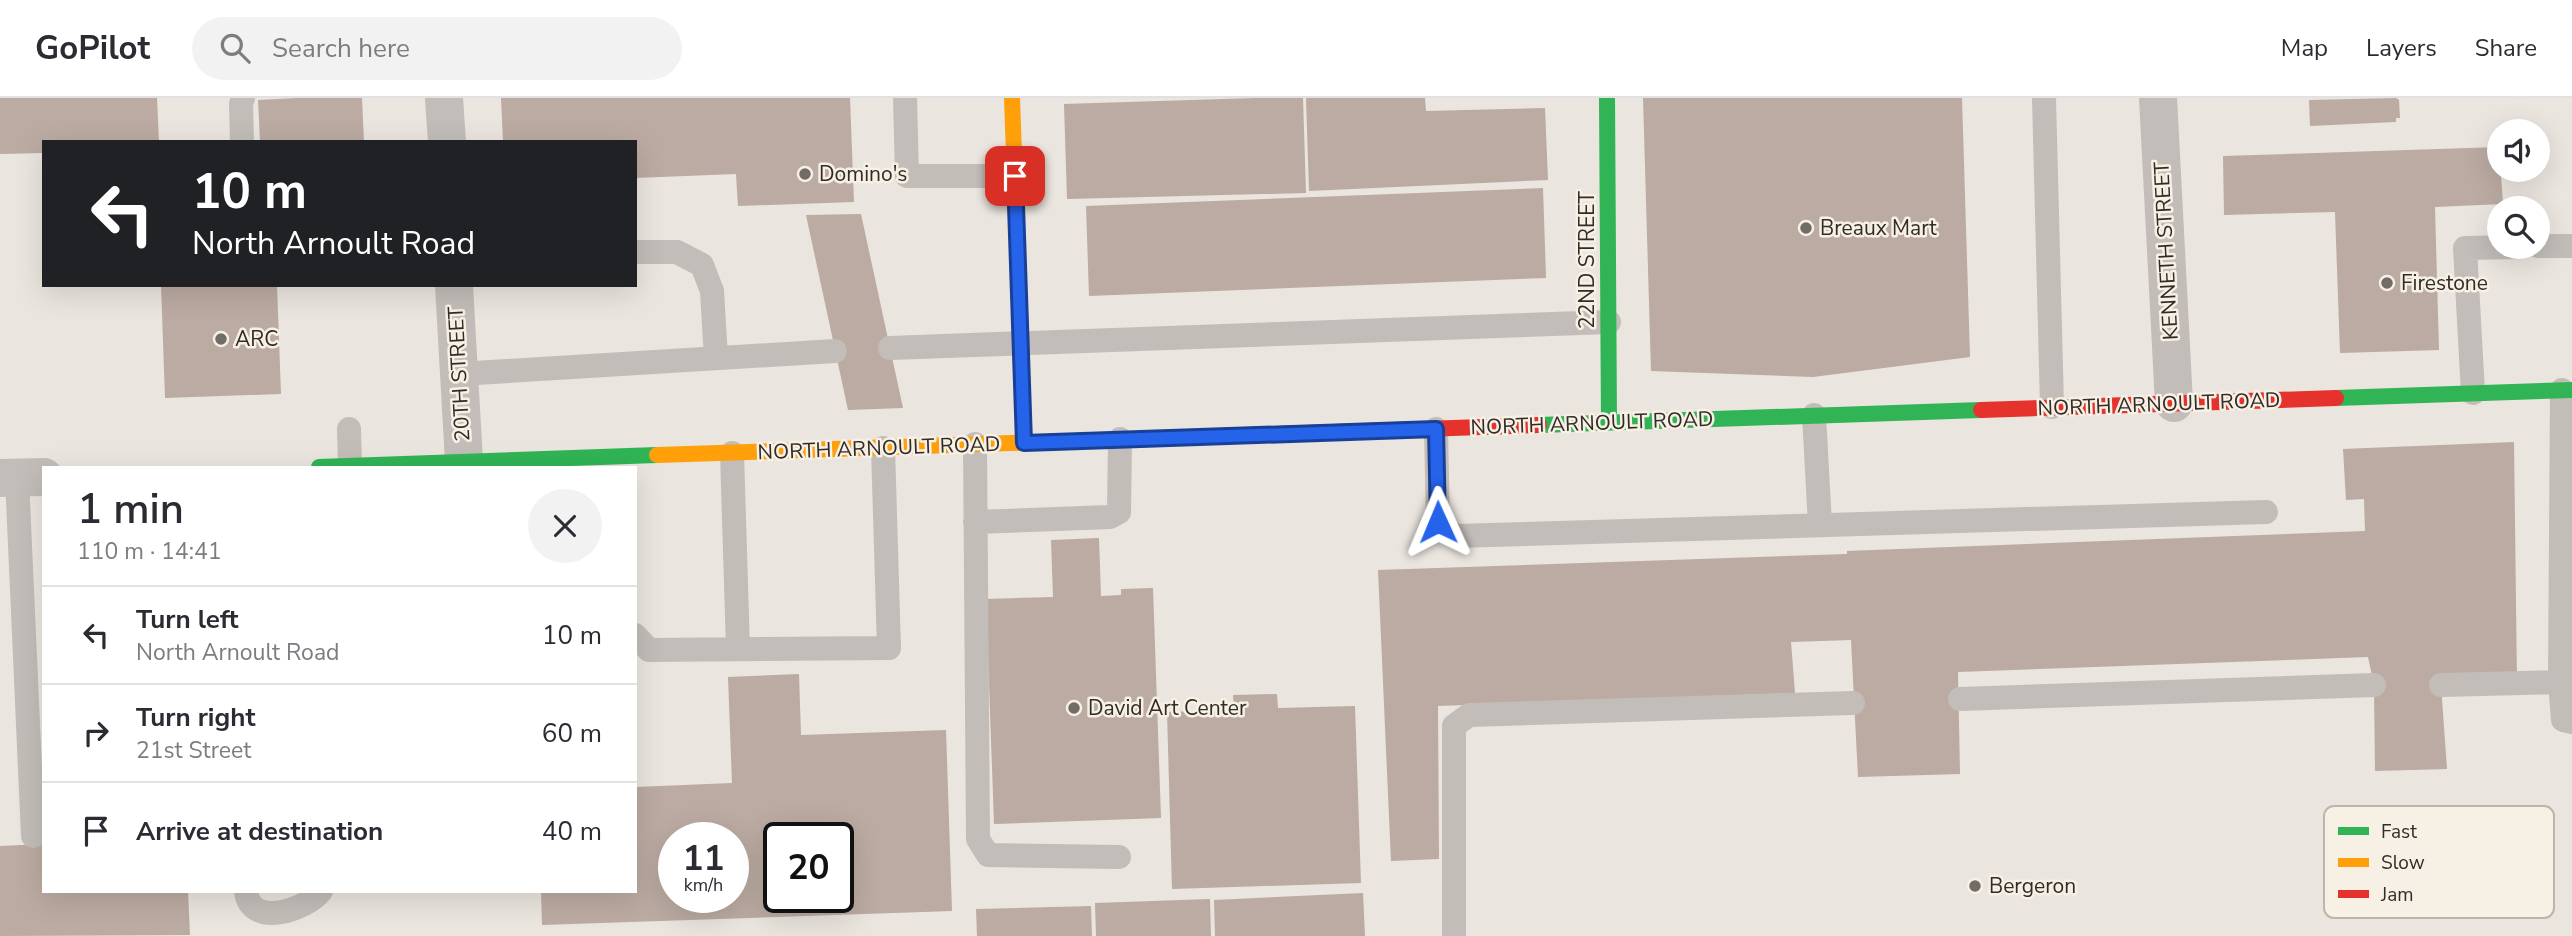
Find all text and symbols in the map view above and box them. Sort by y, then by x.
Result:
search box [192,17,682,80]
text: GoPilot [35,26,150,71]
icon: search [216,29,254,67]
text: Search here [272,31,410,66]
text: Map [2281,32,2328,64]
text: Layers [2366,32,2437,64]
text: Share [2475,32,2537,64]
map controls [2487,119,2550,259]
button: sound [2487,119,2550,182]
pin [985,146,1045,206]
icon: arrive [996,157,1034,195]
text: 10 m [192,158,307,225]
place label: Domino's [819,160,907,188]
street label: KENNETH STREET [2147,161,2185,341]
marker: Domino's [797,166,813,182]
icon: left [77,168,168,259]
street label: 22ND STREET [1573,191,1601,329]
button: search [2487,196,2550,259]
place label: Breaux Mart [1820,214,1937,242]
marker: Breaux Mart [1798,220,1814,236]
text: North Arnoult Road [192,222,475,265]
place label: Firestone [2401,269,2488,297]
marker: Firestone [2379,275,2395,291]
street label: 20TH STREET [441,305,477,442]
place label: ARC [235,325,278,353]
marker: ARC [213,331,229,347]
street label: NORTH ARNOULT ROAD [2037,386,2281,422]
street label: NORTH ARNOULT ROAD [1470,405,1714,441]
street label: NORTH ARNOULT ROAD [757,430,1001,466]
text: 1 min [77,481,184,538]
position arrow [1401,485,1475,559]
button: close [528,489,602,563]
text: 110 m · 14:41 [77,536,222,567]
text: Turn left [136,602,239,637]
icon: left [77,616,115,654]
text: 10 m [542,618,602,653]
text: North Arnoult Road [136,637,340,668]
place label: David Art Center [1088,694,1247,722]
text: Turn right [136,700,255,735]
marker: David Art Center [1066,700,1082,716]
icon: right [77,714,115,752]
text: 60 m [542,716,602,751]
text: 21st Street [136,735,251,766]
legend [2324,806,2554,918]
icon: arrive [77,812,115,850]
text: Arrive at destination [136,814,383,849]
text: 40 m [542,814,602,849]
text: Fast [2381,819,2417,845]
speed limit sign: 20 [763,822,854,913]
text: 11 [682,835,725,882]
text: Slow [2381,850,2425,876]
place label: Bergeron [1989,872,2076,900]
text: km/h [684,873,723,897]
marker: Bergeron [1967,878,1983,894]
text: Jam [2380,882,2414,908]

